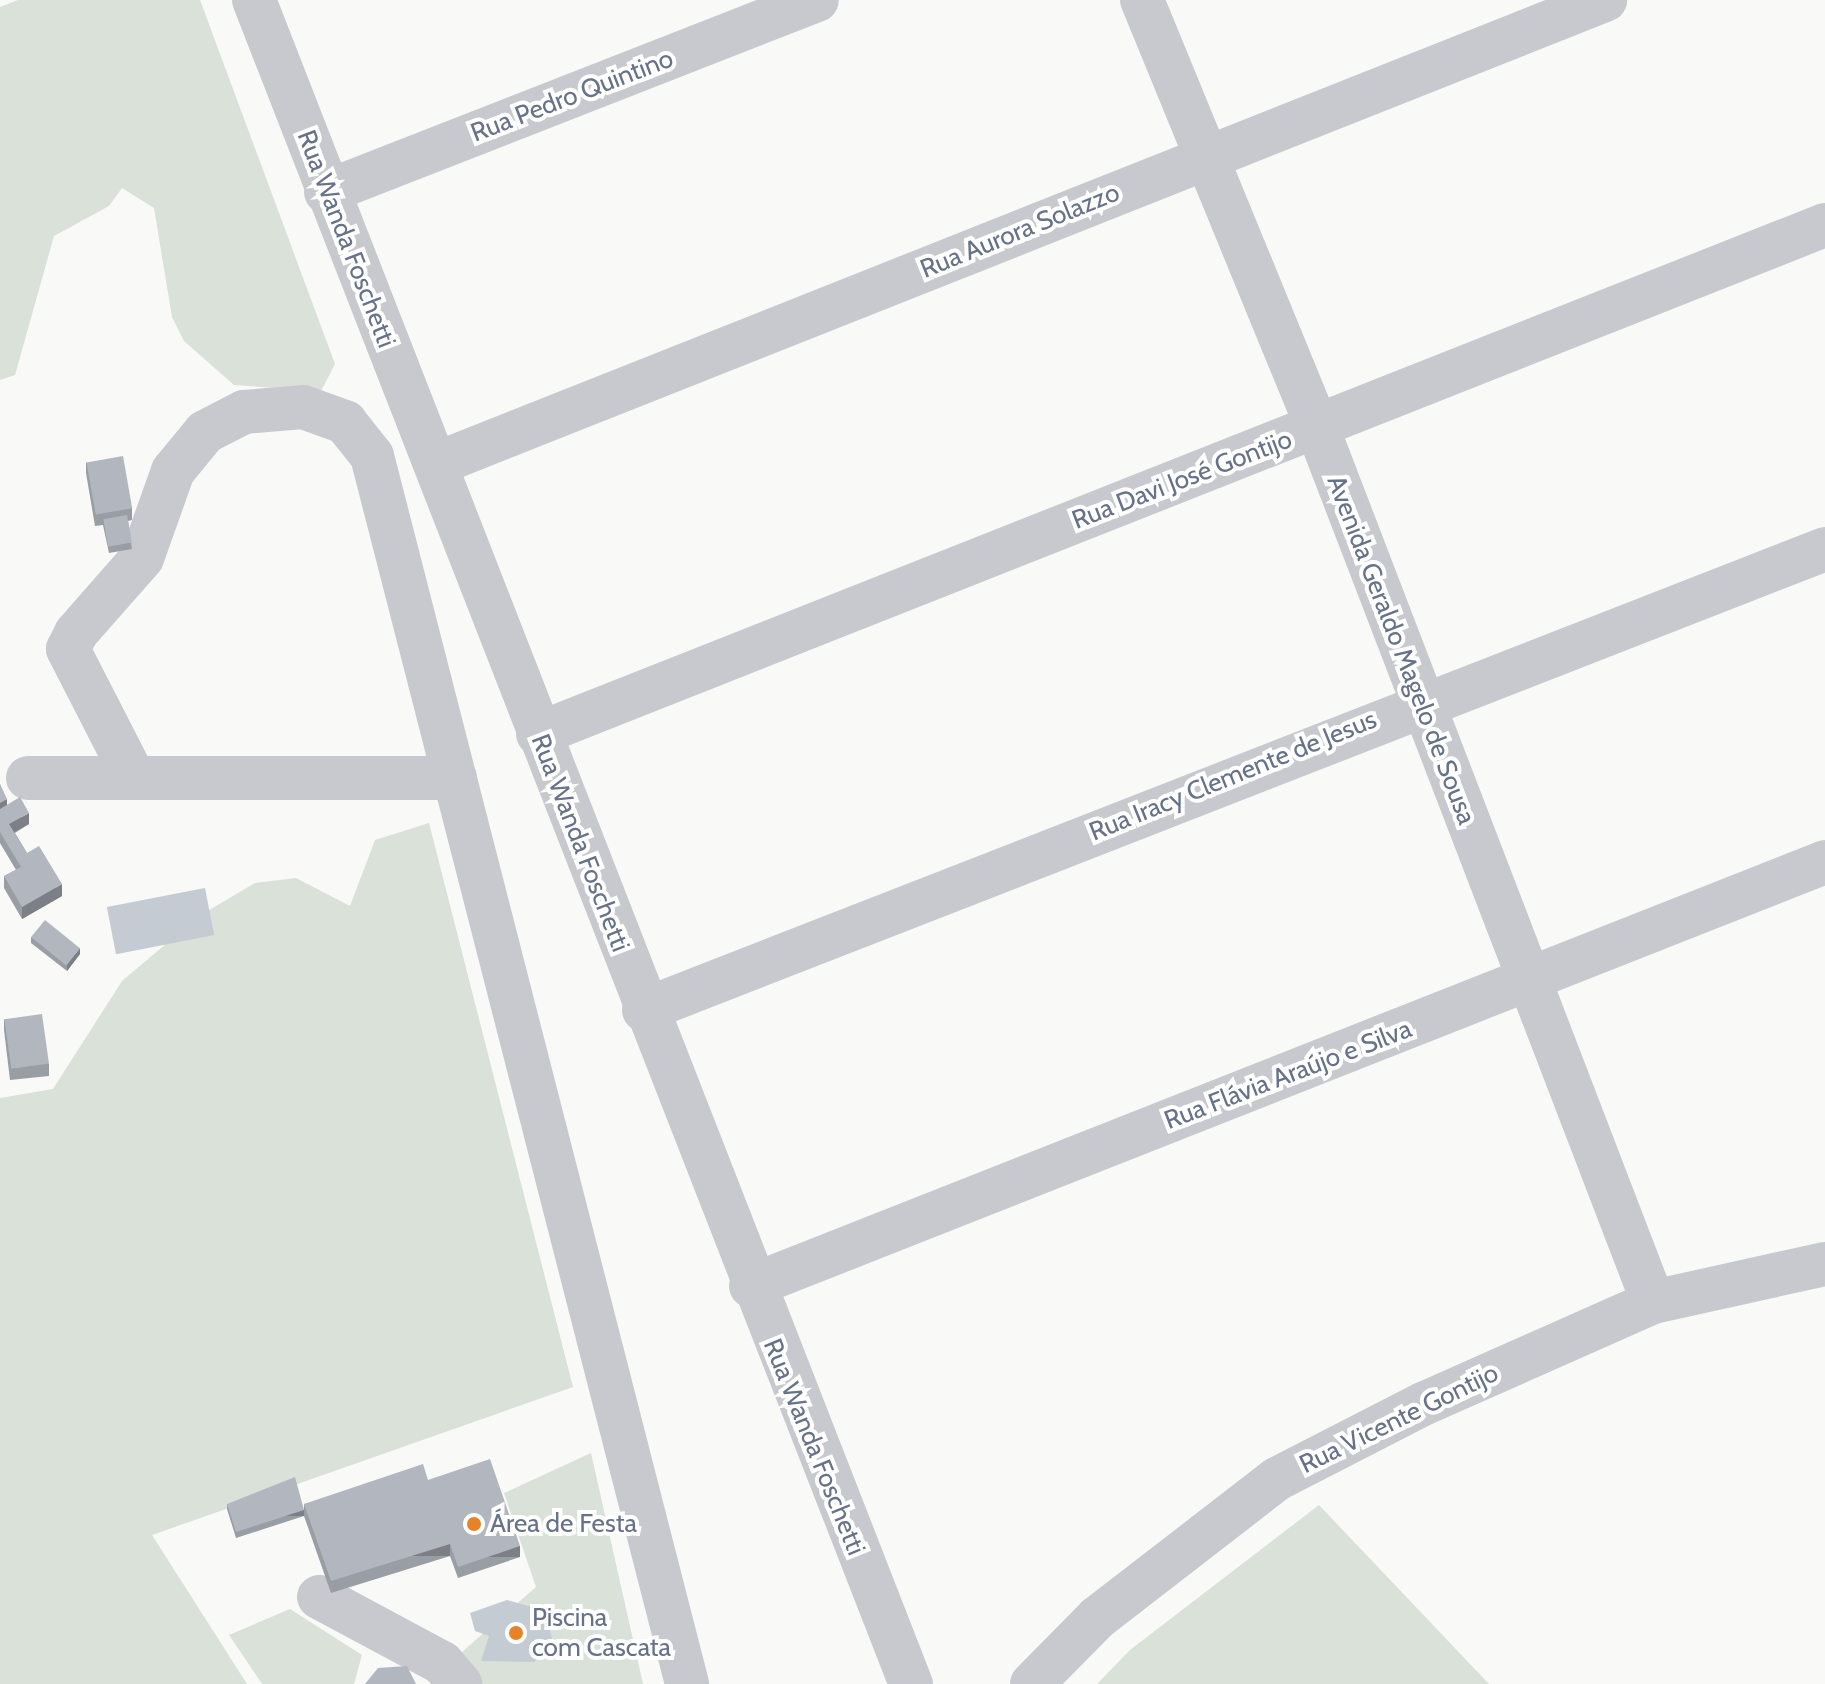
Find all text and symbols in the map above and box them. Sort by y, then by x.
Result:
street label: Rua Pedro Quintino [466,43,678,149]
street label: Rua Wanda Foschetti [290,126,402,352]
street label: Rua Aurora Solazzo [916,177,1124,285]
street label: Rua Davi José Gontijo [1068,424,1296,536]
street label: Avenida Geraldo Magelo de Sousa [1320,471,1482,829]
street label: Rua Iracy Clemente de Jesus [1085,704,1381,848]
street label: Rua Wanda Foschetti [524,730,636,956]
street label: Rua Flávia Araújo e Silva [1160,1013,1416,1137]
street label: Rua Wanda Foschetti [756,1334,872,1560]
street label: Rua Vicente Gontijo [1295,1357,1503,1481]
place label: Área de Festa [490,1508,637,1540]
marker: Área de Festa [465,1515,483,1533]
place label: Piscina com Cascata [532,1602,671,1664]
marker: Piscina com Cascata [507,1624,525,1642]

